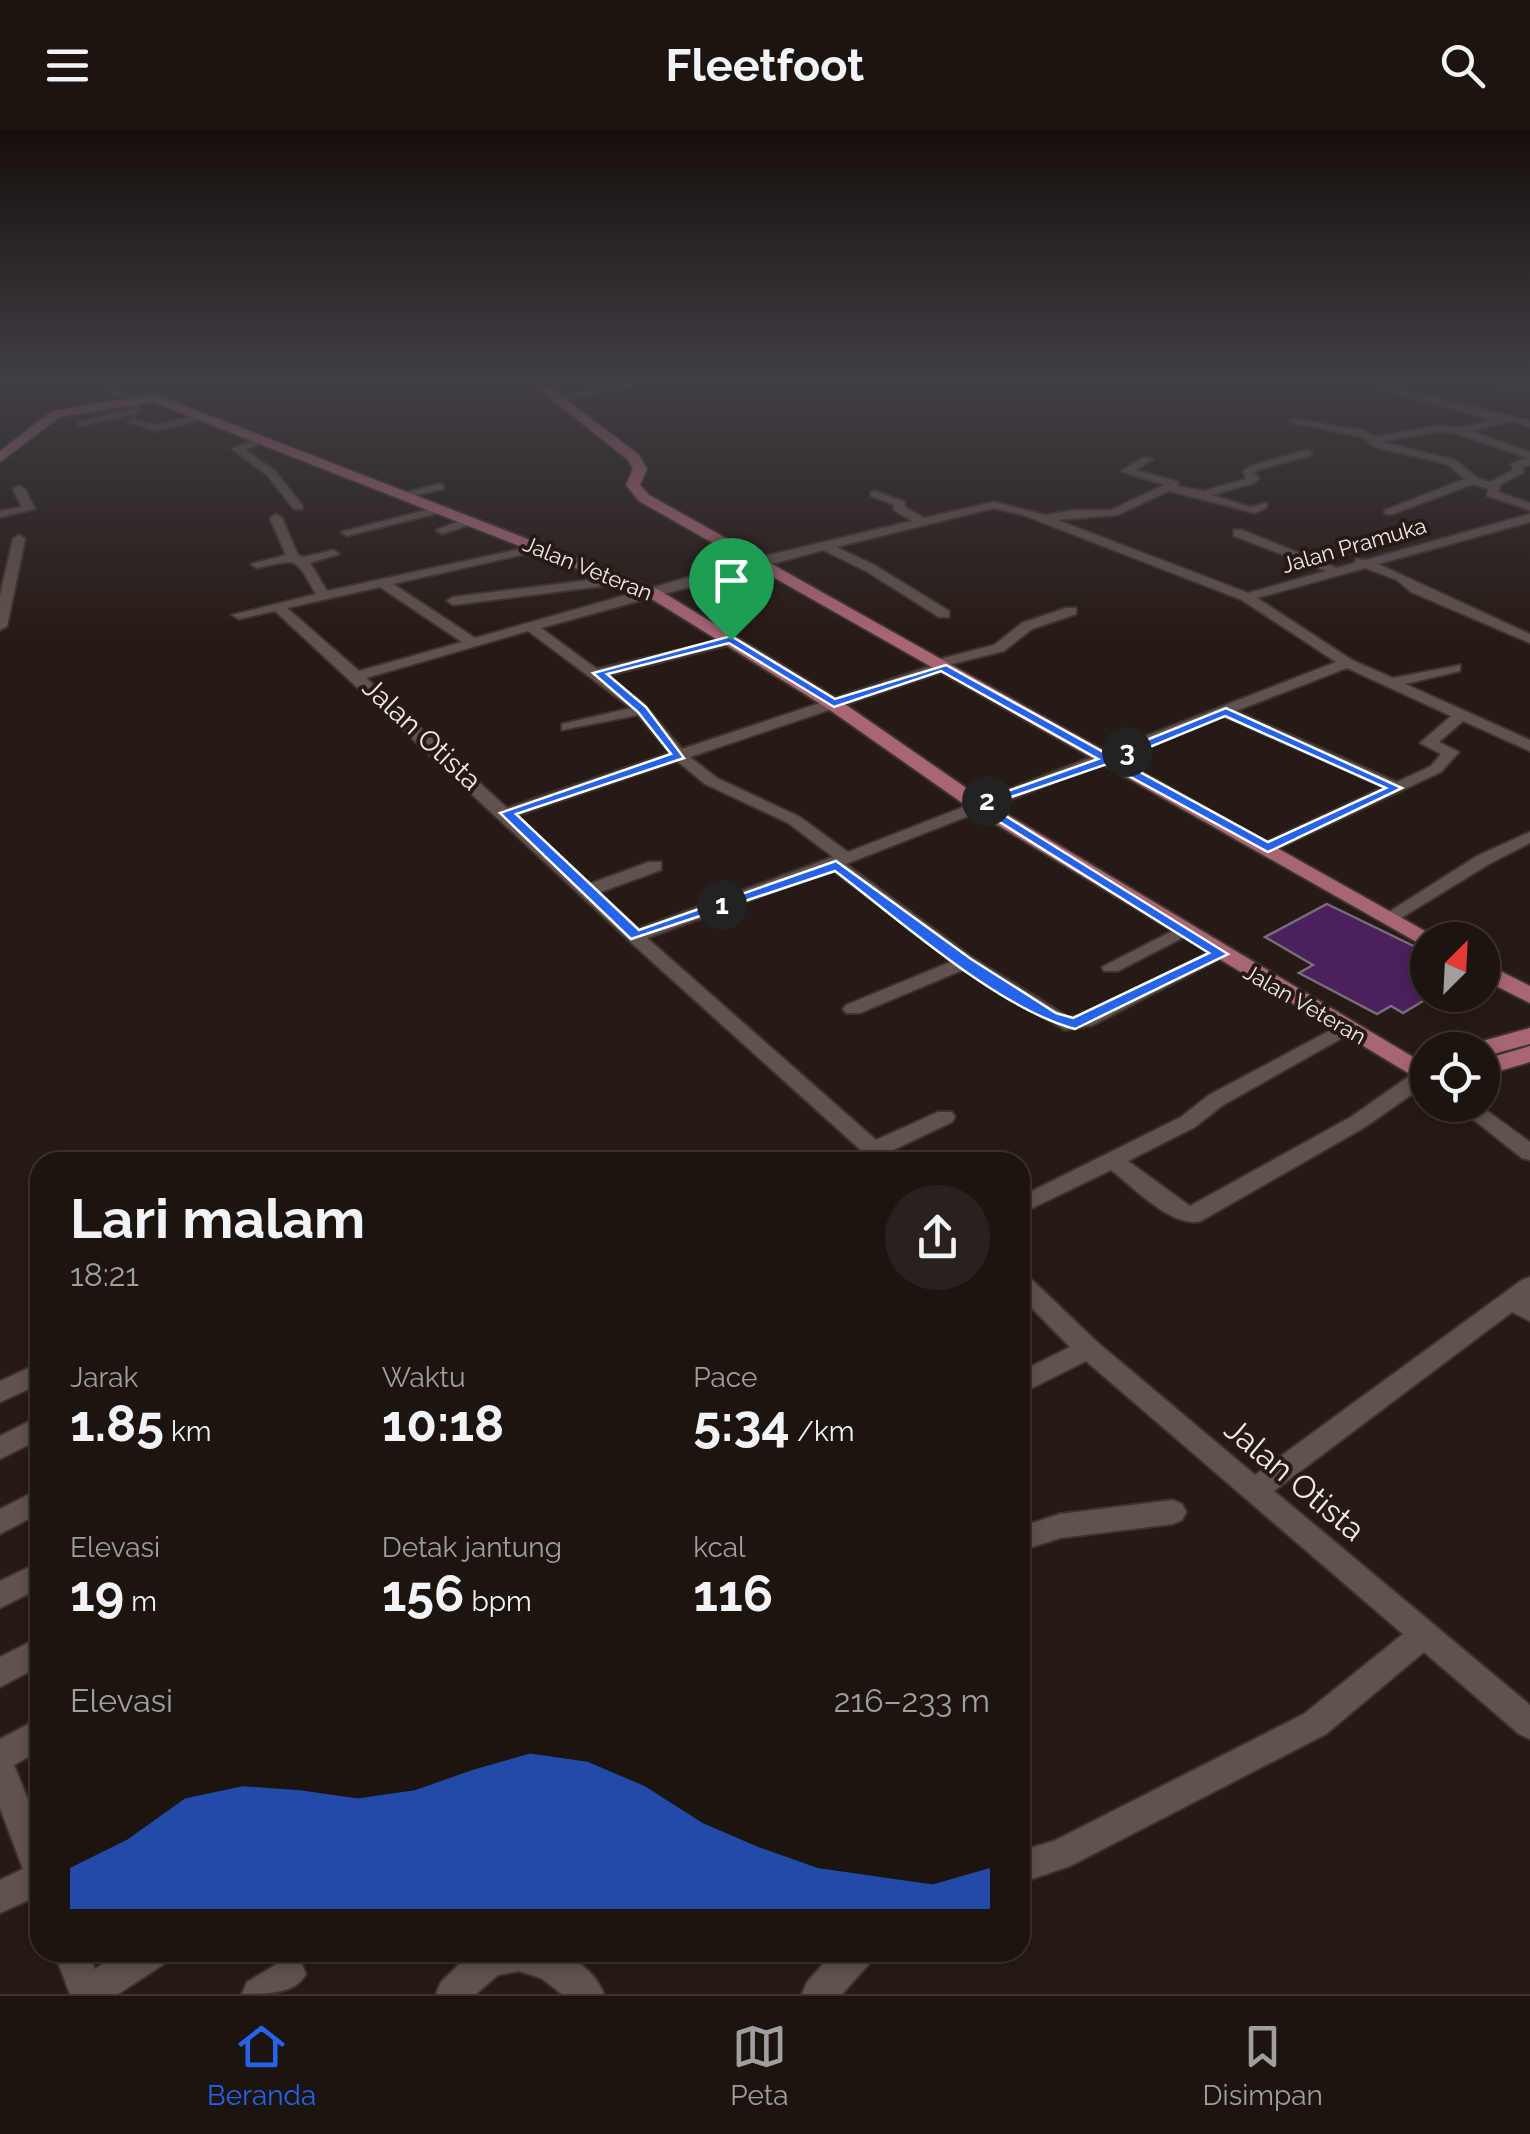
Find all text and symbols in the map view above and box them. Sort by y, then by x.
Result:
icon: menu [40,38,95,93]
icon: search [1435,38,1490,93]
text: Fleetfoot [666,39,864,92]
street label: Jalan Pramuka [1279,512,1429,578]
street label: Jalan Veteran [520,530,656,606]
pin [689,538,774,641]
icon: arrive [704,553,759,608]
street label: Jalan Otista [356,671,488,797]
pin: 3 [1102,727,1152,777]
text: 3 [1119,735,1135,768]
pin: 2 [962,776,1012,826]
text: 2 [979,784,995,817]
pin: 1 [697,880,747,930]
text: 1 [715,888,729,921]
north arrow [1410,922,1500,1012]
map controls [1410,922,1500,1122]
street label: Jalan Veteran [1239,959,1371,1049]
button: locate [1410,1032,1500,1122]
button: share [885,1185,990,1290]
text: Lari malam [70,1186,365,1251]
text: 18:21 [70,1256,139,1293]
text: Jarak [70,1361,138,1394]
text: Waktu [382,1361,466,1394]
text: Pace [693,1361,758,1394]
text: 1.85 [70,1394,164,1453]
text: 10:18 [382,1394,504,1453]
text: 5:34 [693,1394,790,1453]
street label: Jalan Otista [1218,1410,1372,1548]
text: km [164,1415,212,1448]
text: /km [790,1415,854,1448]
text: Elevasi [70,1531,160,1564]
text: Detak jantung [382,1531,562,1564]
text: kcal [693,1531,746,1564]
text: 19 [70,1564,124,1623]
text: 156 [382,1564,464,1623]
text: 116 [693,1564,773,1623]
text: m [124,1585,157,1618]
text: bpm [464,1585,532,1618]
text: Elevasi [70,1682,173,1719]
text: 216–233 m [834,1682,990,1719]
tab: Beranda [207,2019,316,2112]
tab: Peta [730,2019,788,2112]
tab: Disimpan [1203,2019,1323,2112]

